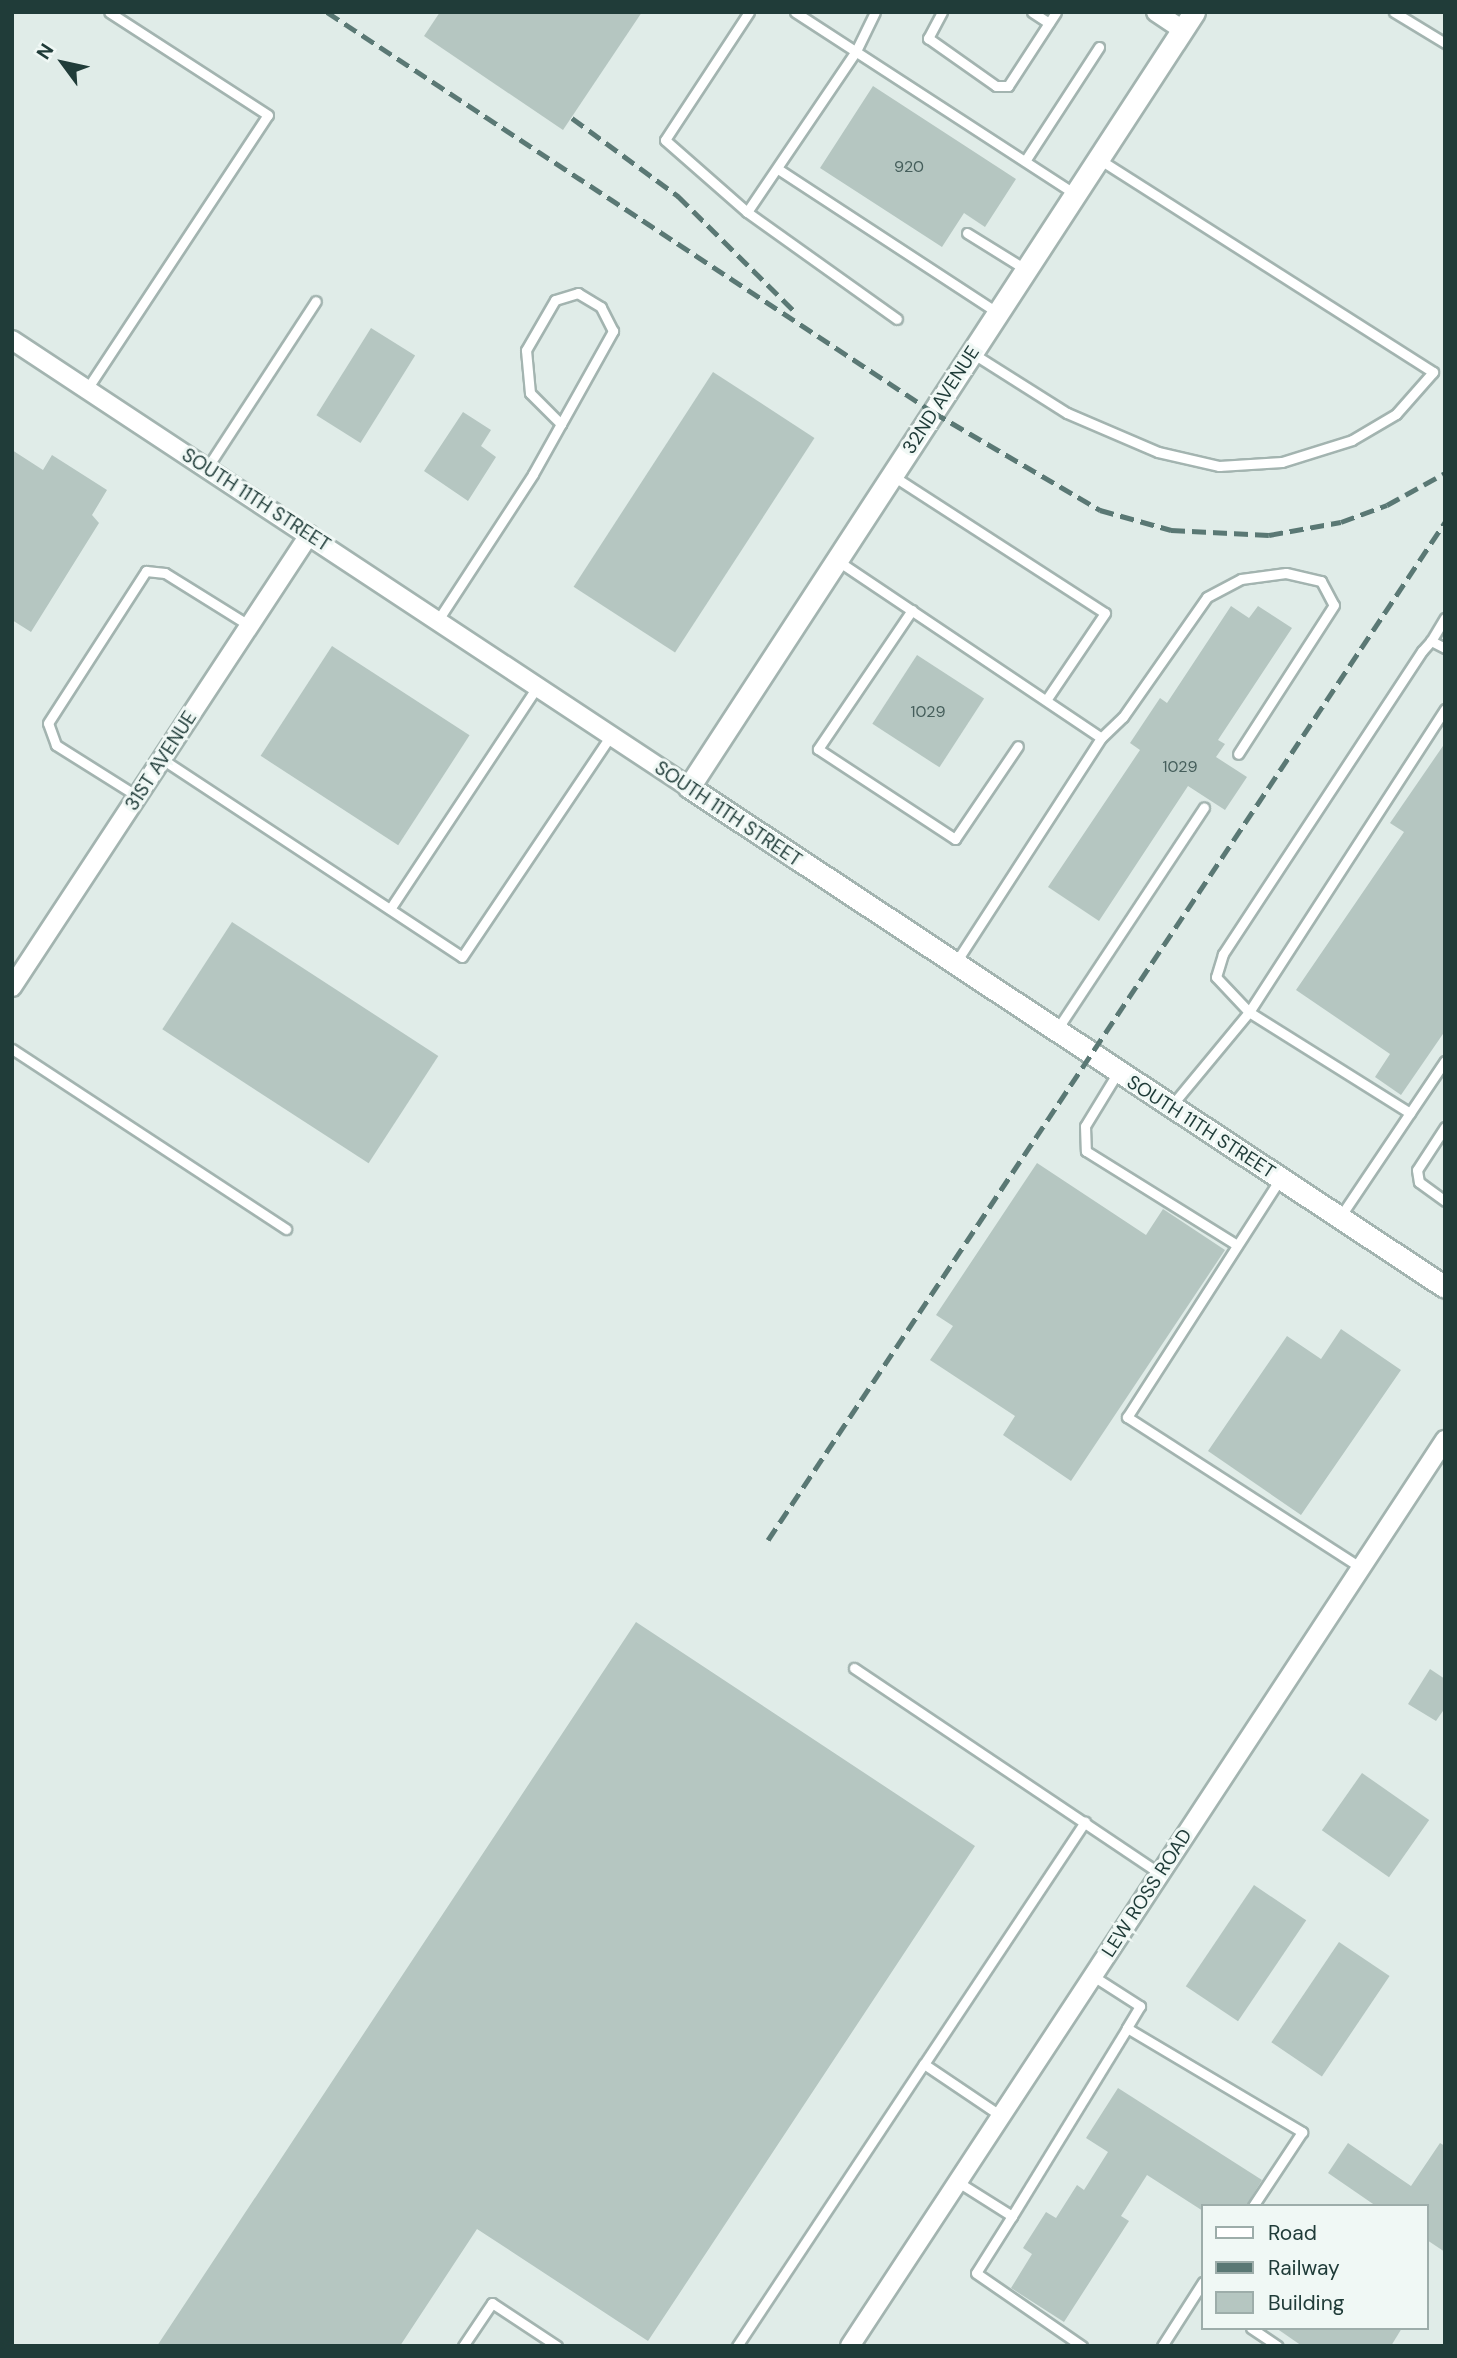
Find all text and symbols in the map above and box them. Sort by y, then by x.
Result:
north arrow [28,28,98,98]
text: N [31,39,59,64]
house number: 920 [894,157,924,177]
street label: 32ND AVENUE [898,342,984,458]
street label: SOUTH 11TH STREET [178,444,334,556]
house number: 1029 [911,702,945,722]
street label: 31ST AVENUE [120,707,202,815]
street label: SOUTH 11TH STREET [650,756,806,872]
house number: 1029 [1163,757,1197,777]
street label: SOUTH 11TH STREET [1123,1071,1279,1183]
street label: LEW ROSS ROAD [1097,1825,1197,1961]
legend [1202,2204,1429,2330]
text: Road [1268,2219,1317,2247]
text: Railway [1268,2254,1340,2282]
text: Building [1268,2289,1344,2317]

